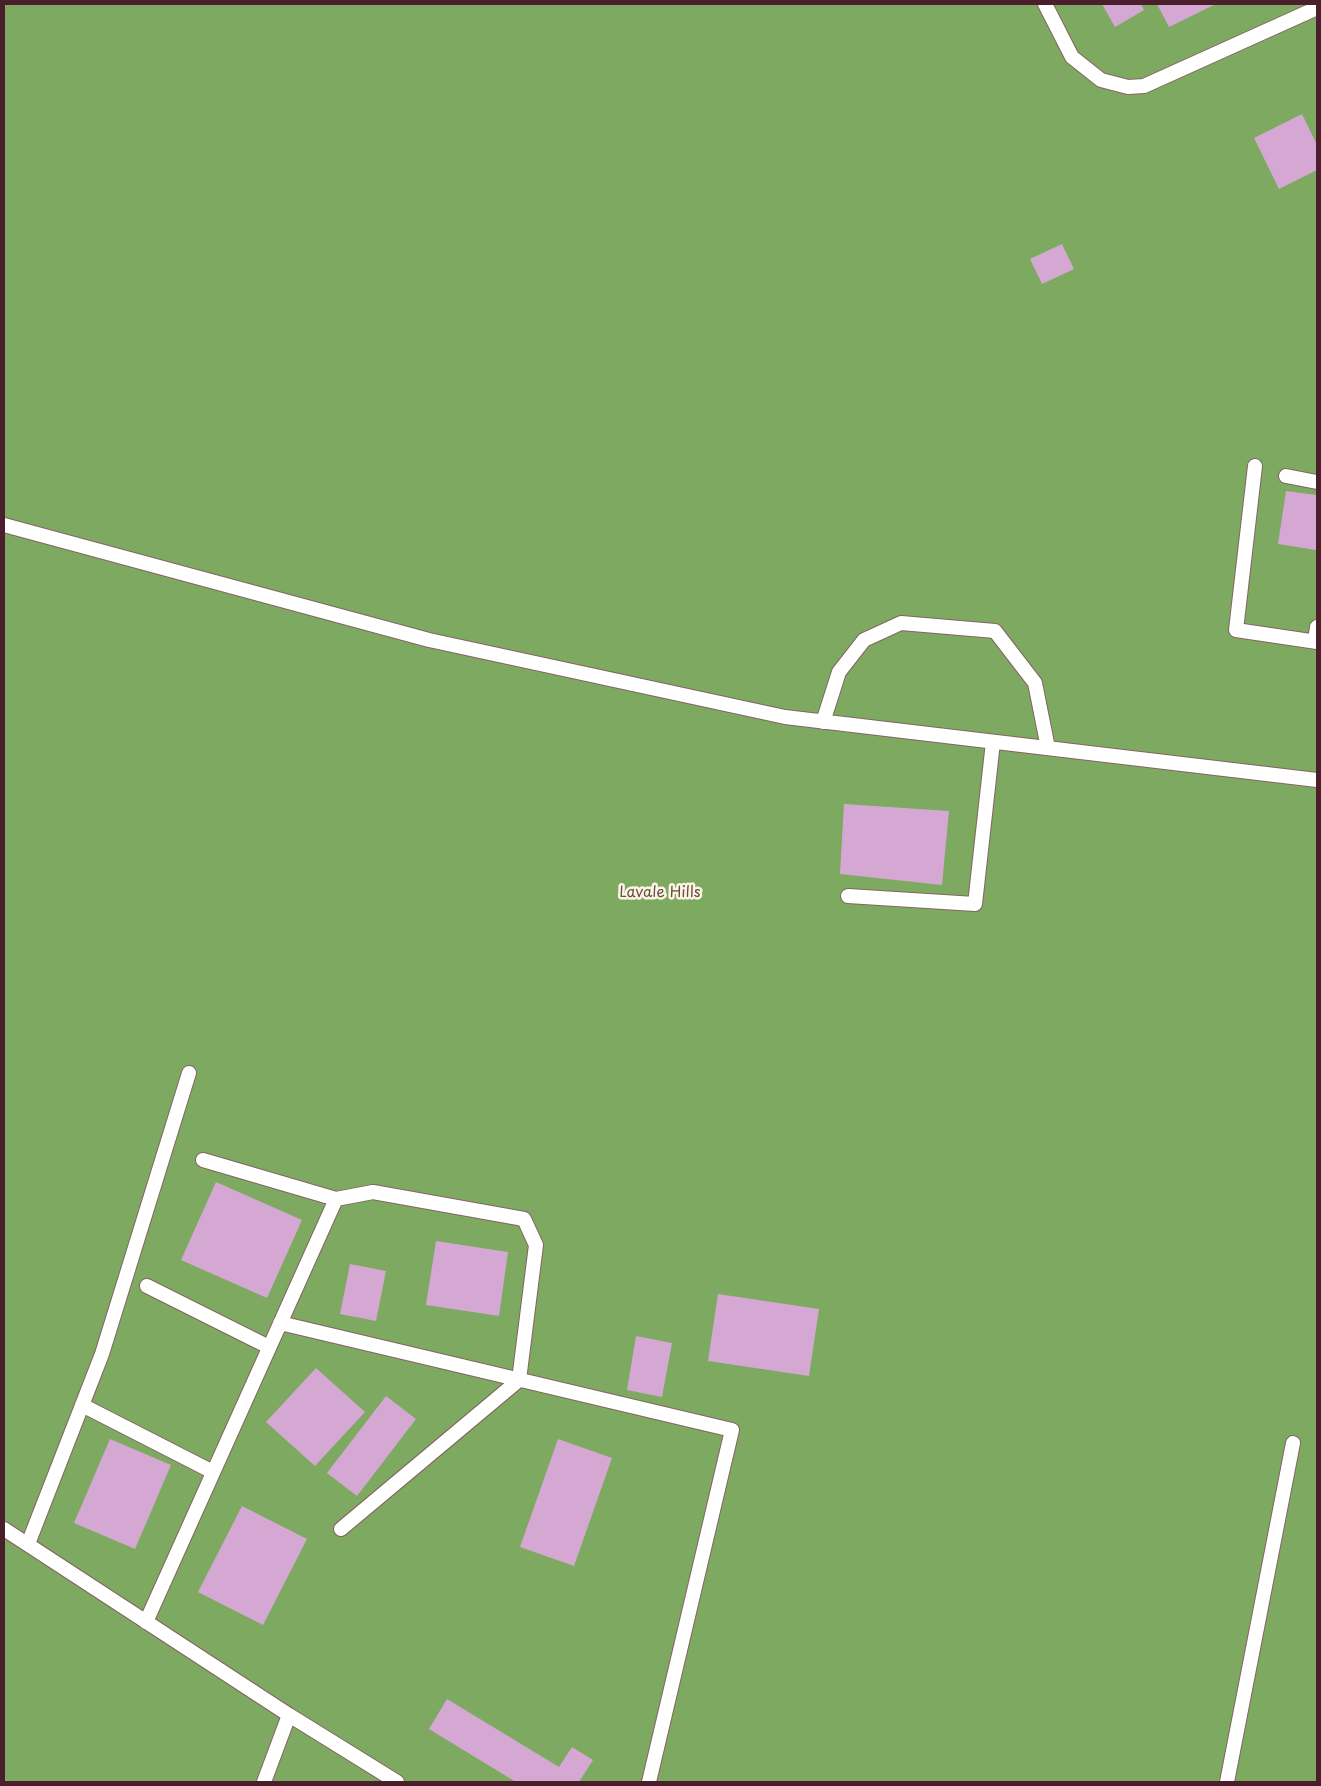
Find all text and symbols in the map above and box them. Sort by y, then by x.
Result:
park label: Lavale Hills [619,884,701,902]

